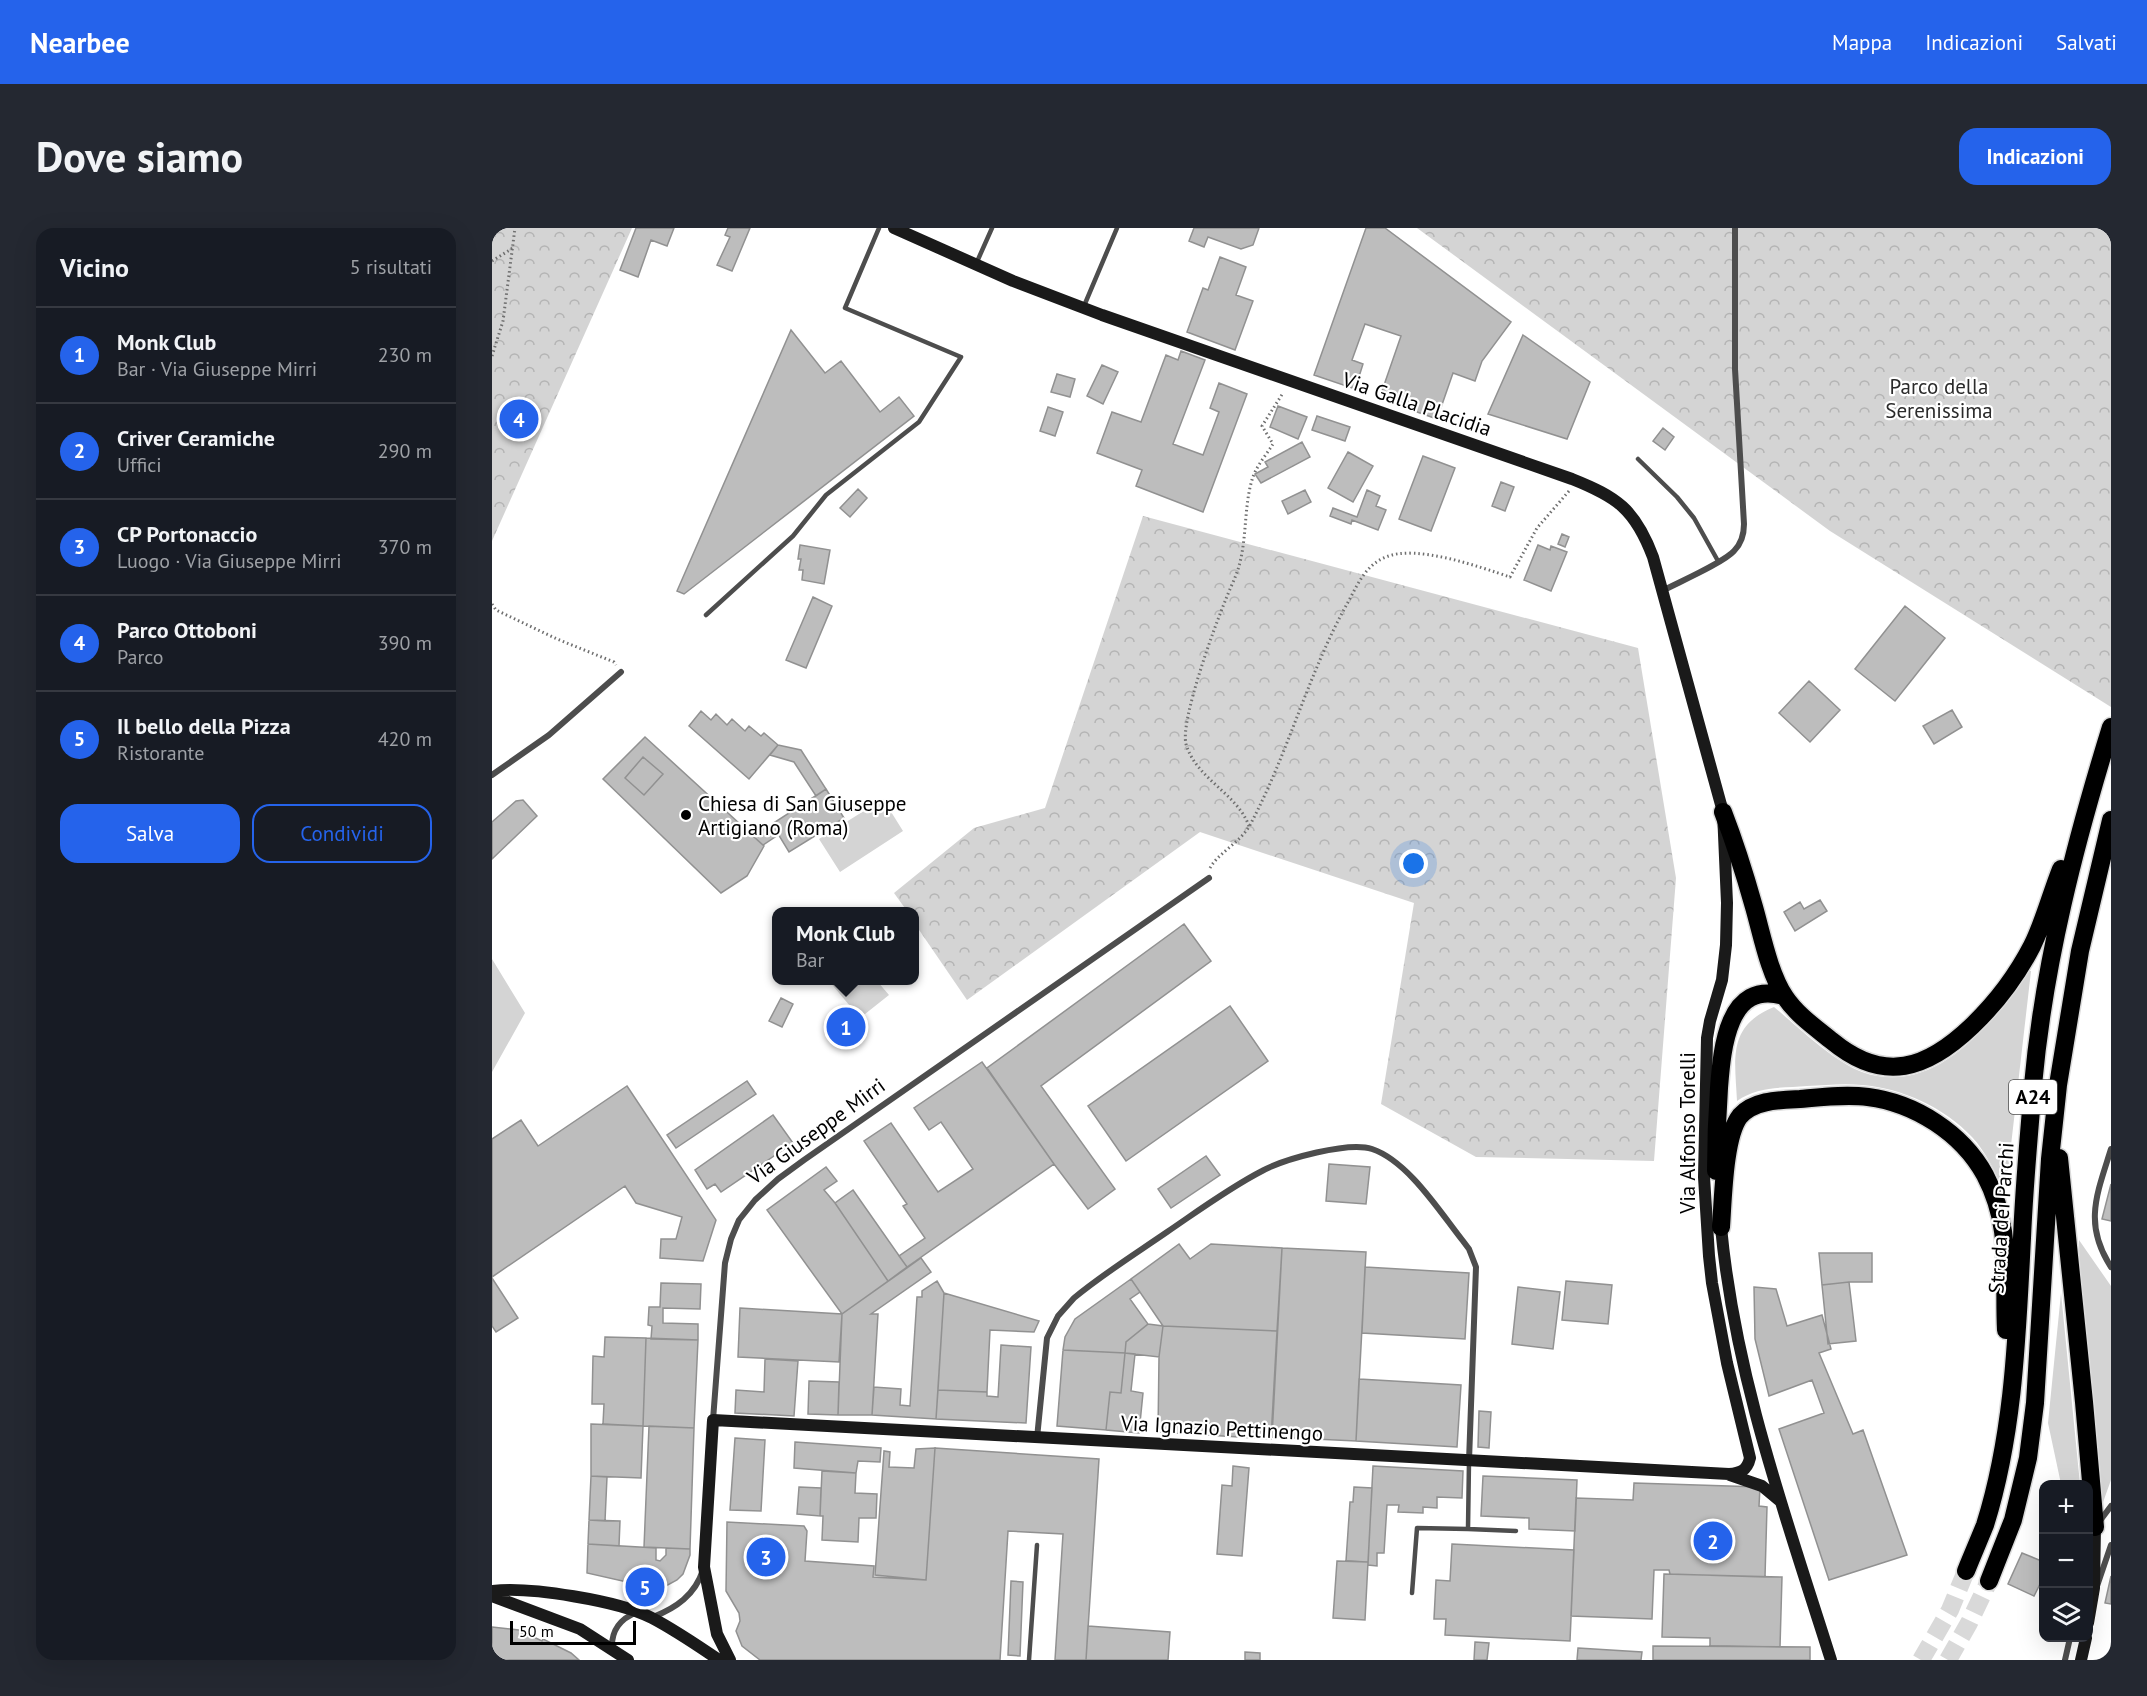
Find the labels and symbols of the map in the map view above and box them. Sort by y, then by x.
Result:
street label: Via Galla Placidia [1338,366,1495,442]
park label: Parco della Serenissima [1885,373,1993,424]
pin: 4 [500,396,538,441]
place label: Chiesa di San Giuseppe Artigiano (Roma) [698,790,907,841]
marker: Chiesa di San Giuseppe Artigiano (Roma) [679,808,693,822]
your location [1399,849,1428,878]
pin: 1 [826,1004,866,1050]
street label: Via Alfonso Torelli [1674,1052,1701,1215]
street label: Via Giuseppe Mirri [741,1072,890,1191]
road number: A24 [2009,1080,2057,1114]
street label: Strada dei Parchi [1982,1141,2020,1295]
street label: Via Ignazio Pettinengo [1119,1409,1324,1447]
pin: 2 [1694,1518,1732,1564]
pin: 3 [746,1534,786,1580]
pin: 5 [626,1564,664,1610]
scale bar [510,1618,636,1646]

